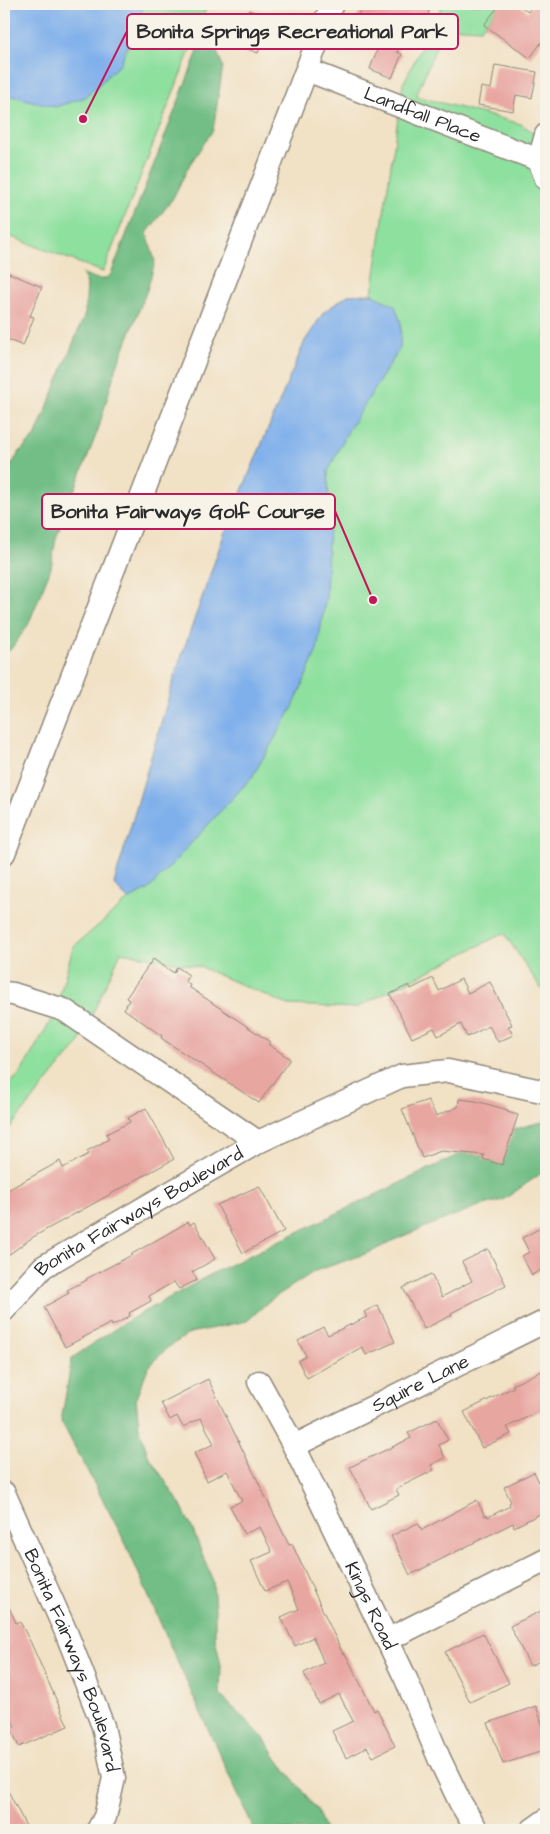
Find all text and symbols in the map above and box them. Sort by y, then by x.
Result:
callout: Bonita Springs Recreational Park [127,14,458,49]
text: Bonita Springs Recreational Park [137,18,448,47]
street label: Landfall Place [360,80,485,150]
callout: Bonita Fairways Golf Course [42,494,335,529]
text: Bonita Fairways Golf Course [51,498,325,527]
street label: Bonita Fairways Boulevard [28,1140,248,1282]
street label: Squire Lane [367,1348,474,1419]
street label: Bonita Fairways Boulevard [17,1544,126,1774]
street label: Kings Road [338,1557,403,1654]

